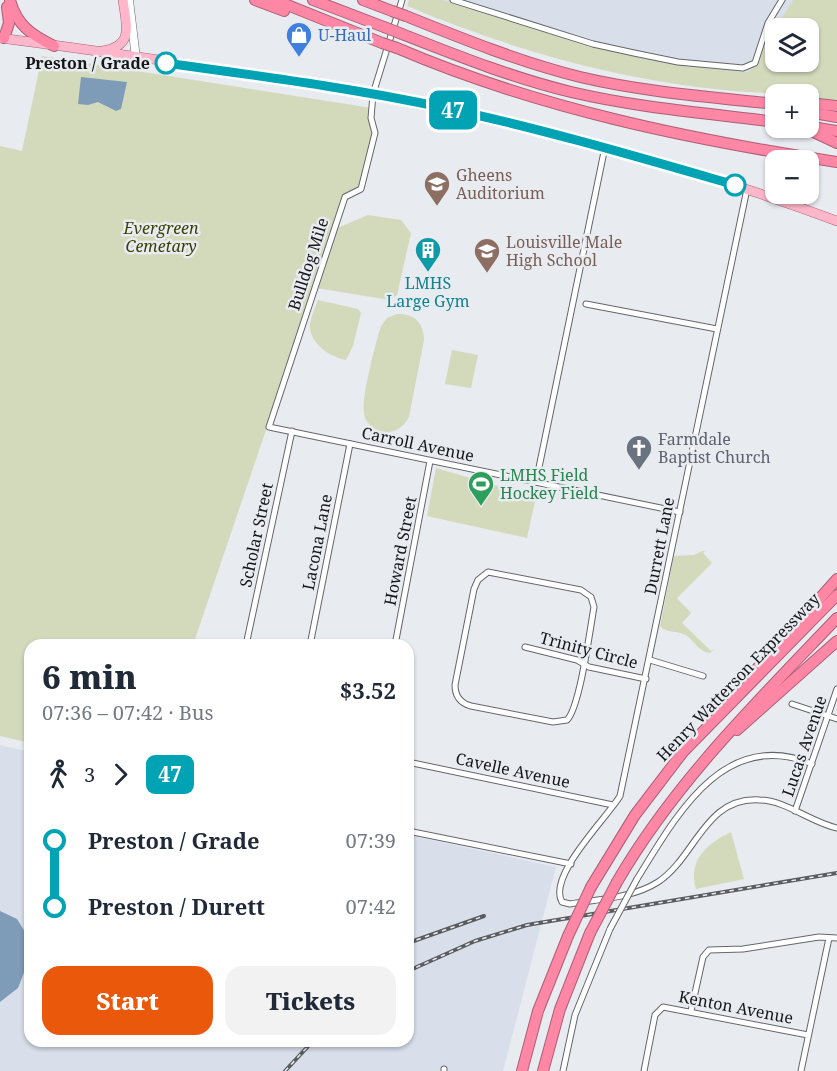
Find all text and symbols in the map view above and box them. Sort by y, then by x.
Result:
map controls [765,18,819,204]
button: layers [765,18,819,72]
shop icon: U-Haul [284,20,314,58]
place label: U-Haul [318,24,371,46]
place label: Preston / Grade [25,52,150,74]
marker: Preston / Grade [155,52,177,74]
button: + [765,84,819,138]
line badge: 47 [426,90,480,130]
text: 47 [441,96,465,124]
button: − [765,150,819,204]
place label: Gheens Auditorium [456,164,545,204]
school or university icon: Gheens Auditorium [422,169,452,207]
unlabelled marker [724,174,746,196]
street label: Bulldog Mile [283,215,333,313]
park label: Evergreen Cemetary [122,217,199,257]
place label: Louisville Male High School [506,231,622,271]
building icon: LMHS Large Gym [413,235,443,273]
school or university icon: Louisville Male High School [472,236,502,274]
place label: LMHS Large Gym [386,272,470,312]
street label: Carroll Avenue [360,421,476,467]
place label: Farmdale Baptist Church [658,428,771,468]
church icon: Farmdale Baptist Church [624,433,654,471]
place label: LMHS Field Hockey Field [500,464,599,504]
sports icon: LMHS Field Hockey Field [466,469,496,507]
street label: Scholar Street [234,480,278,589]
street label: Lacona Lane [297,492,337,592]
street label: Howard Street [379,494,421,608]
street label: Durrett Lane [639,495,679,597]
street label: Henry Watterson Expressway [651,587,825,766]
street label: Trinity Circle [538,626,640,674]
text: 6 min [42,654,137,699]
text: $3.52 [340,675,396,705]
street label: Lucas Avenue [776,693,832,799]
text: 07:36 – 07:42 · Bus [42,699,213,726]
street label: Cavelle Avenue [454,747,572,793]
icon: walk [42,758,75,791]
icon: forward [104,758,137,791]
text: 47 [158,760,182,788]
text: 3 [84,761,95,788]
text: Preston / Grade [88,825,260,855]
text: 07:39 [346,827,396,854]
text: Preston / Durett [88,891,265,921]
text: 07:42 [346,893,396,920]
button: Start [42,966,213,1035]
button: Tickets [225,966,396,1035]
street label: Kenton Avenue [677,985,795,1029]

